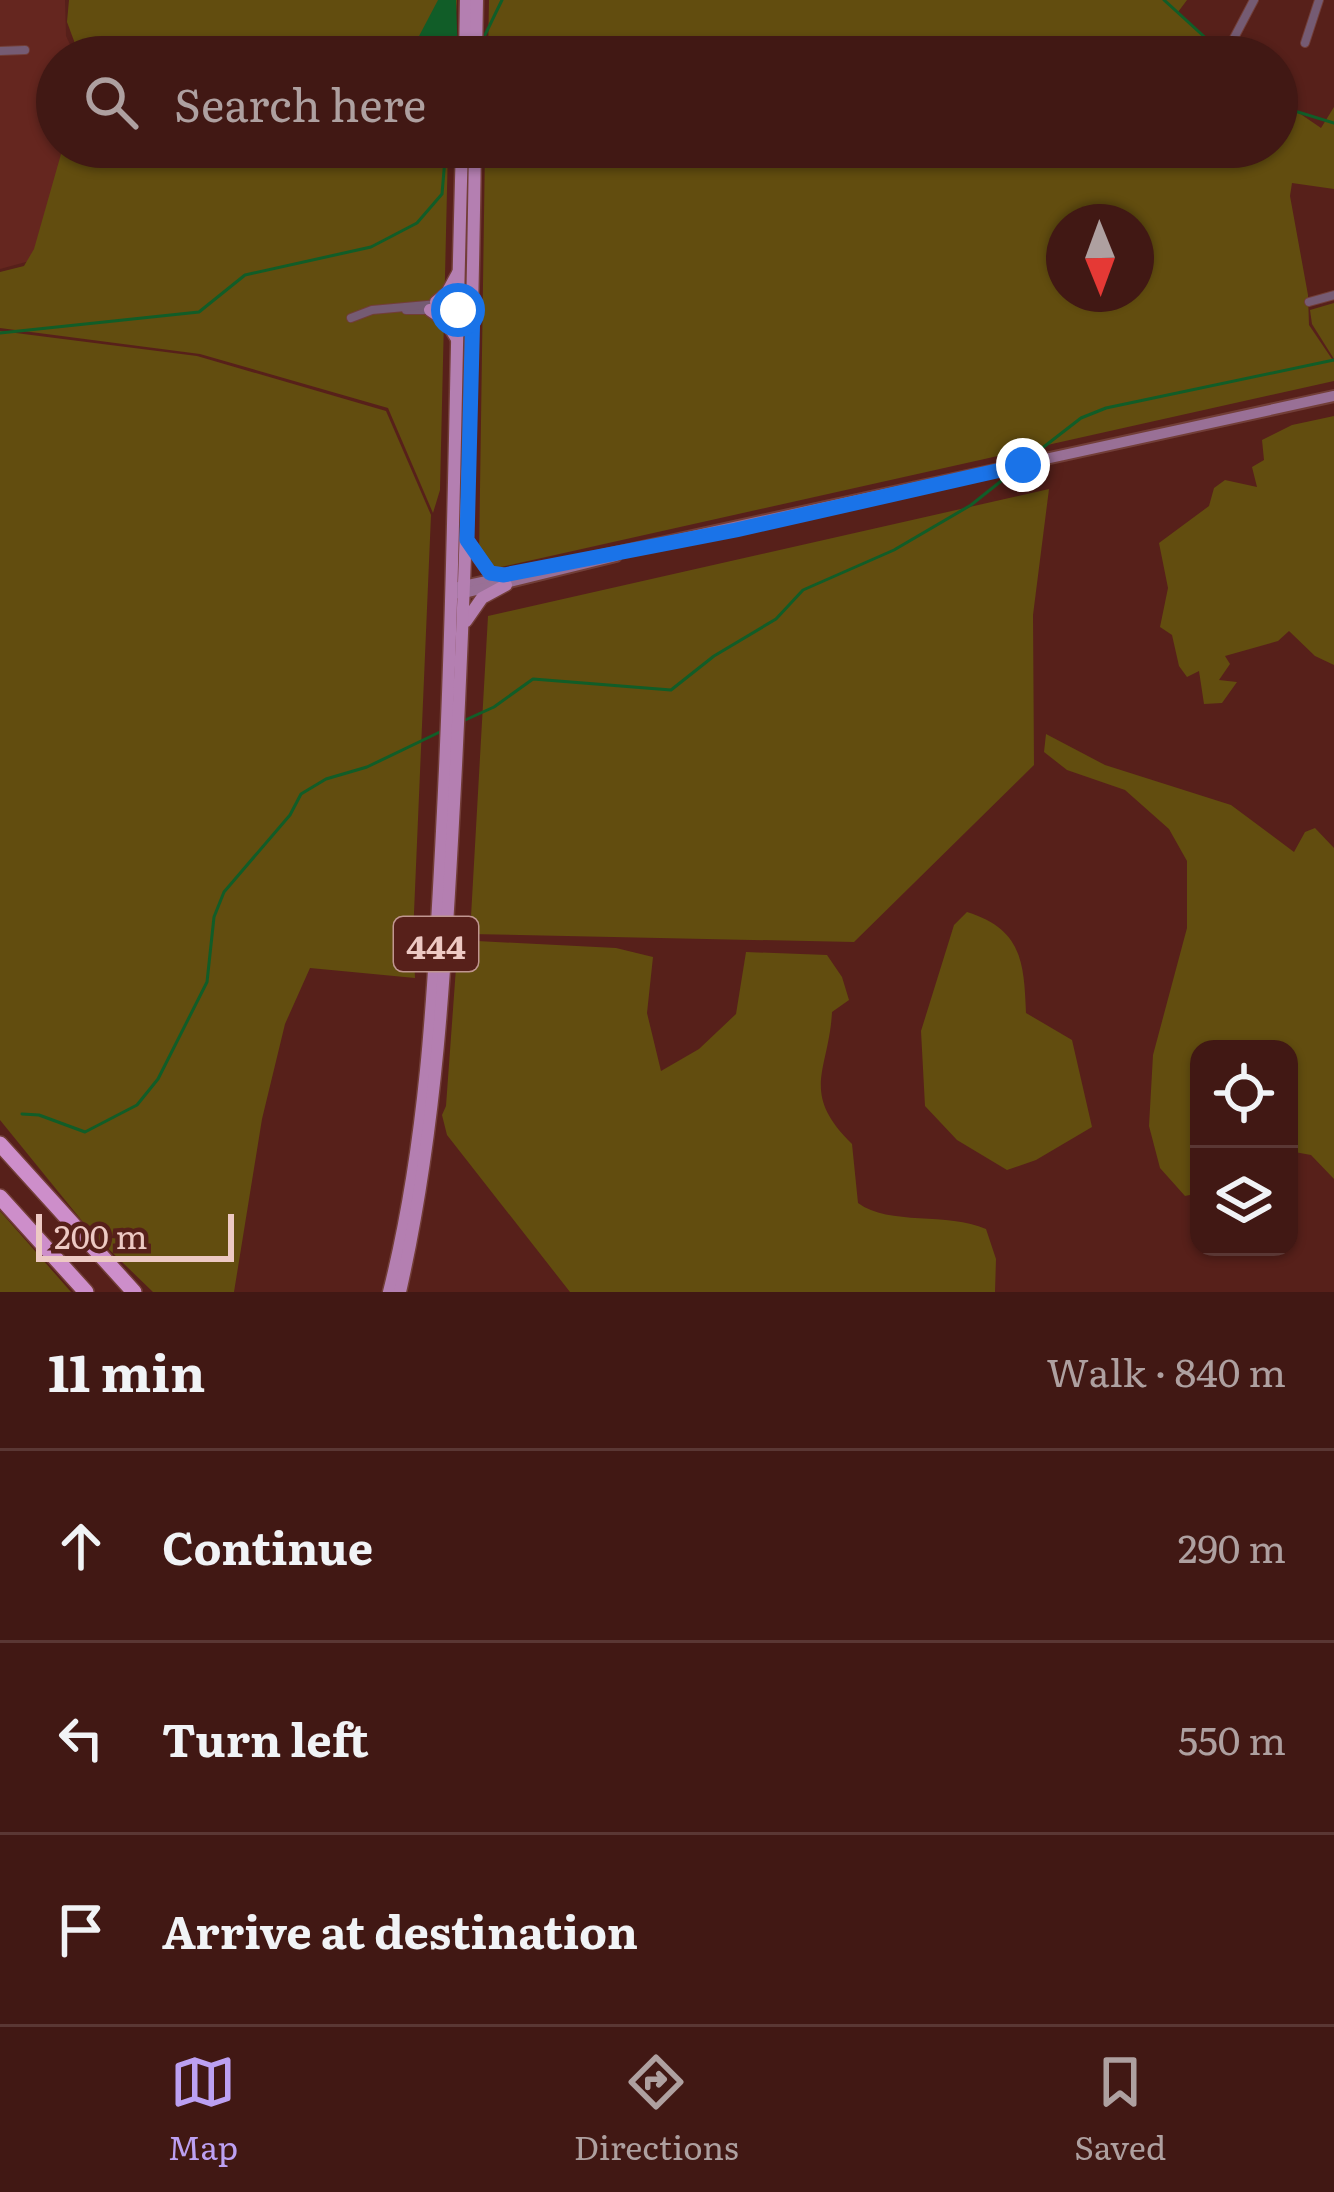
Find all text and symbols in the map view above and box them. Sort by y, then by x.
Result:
search box [36,36,1298,168]
icon: search [78,69,144,135]
text: Search here [174,69,426,136]
north arrow [1046,204,1154,312]
route start [431,283,485,337]
route end [996,438,1050,492]
road number: 444 [394,917,478,971]
map controls [1190,1040,1298,1256]
button: locate [1190,1040,1298,1148]
button: layers [1190,1148,1298,1256]
scale bar [36,1208,234,1261]
text: 200 m [54,1210,148,1259]
text: 11 min [48,1332,205,1408]
text: Walk · 840 m [1046,1341,1286,1399]
text: Continue [162,1512,373,1579]
icon: ahead [48,1513,114,1579]
text: 290 m [1178,1517,1286,1575]
text: Turn left [162,1704,369,1771]
icon: left [48,1705,114,1771]
text: 550 m [1178,1709,1286,1767]
text: Arrive at destination [162,1896,638,1963]
icon: arrive [48,1897,114,1963]
tab: Map [168,2049,238,2170]
tab: Directions [574,2049,739,2170]
tab: Saved [1074,2049,1166,2170]

